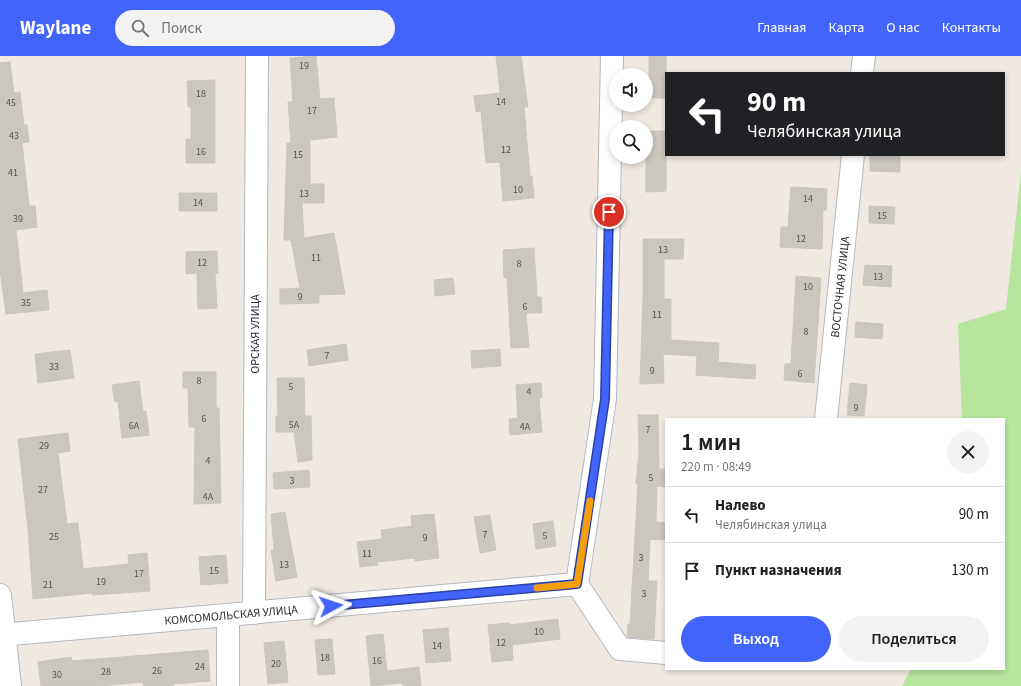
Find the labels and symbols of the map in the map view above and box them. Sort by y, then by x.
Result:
house number: 19 [299,59,309,73]
house number: 18 [196,87,206,101]
house number: 14 [496,95,506,109]
house number: 45 [6,96,16,110]
house number: 17 [307,104,317,118]
house number: 43 [9,129,19,143]
house number: 12 [501,143,511,157]
house number: 16 [196,145,206,159]
house number: 15 [293,148,303,162]
house number: 41 [8,166,18,180]
house number: 10 [513,183,523,197]
house number: 13 [299,187,309,201]
house number: 14 [803,192,813,206]
pin [592,195,626,229]
house number: 14 [193,196,203,210]
house number: 15 [877,209,887,223]
house number: 39 [13,212,23,226]
house number: 12 [796,232,806,246]
street label: ВОСТОЧНАЯ УЛИЦА [827,235,854,339]
house number: 13 [658,243,668,257]
house number: 11 [311,251,321,265]
house number: 12 [197,256,207,270]
house number: 8 [517,257,522,271]
house number: 13 [873,270,883,284]
house number: 10 [803,280,813,294]
house number: 9 [298,290,303,304]
street label: ОРСКАЯ УЛИЦА [247,294,264,374]
house number: 35 [21,296,31,310]
house number: 6 [523,300,528,314]
house number: 11 [652,308,662,322]
house number: 8 [804,325,809,339]
house number: 7 [325,349,330,363]
house number: 33 [49,360,59,374]
house number: 9 [650,364,655,378]
house number: 6 [798,367,803,381]
house number: 8 [197,374,202,388]
house number: 5 [289,380,294,394]
house number: 4 [527,385,532,399]
house number: 9 [854,401,859,415]
house number: 6 [202,412,207,426]
house number: 5А [289,418,300,432]
house number: 6А [129,419,140,433]
house number: 4А [520,420,531,434]
house number: 7 [646,423,651,437]
house number: 29 [39,439,49,453]
house number: 4 [206,454,211,468]
house number: 5 [649,471,654,485]
house number: 3 [290,474,295,488]
house number: 27 [38,483,48,497]
house number: 4А [203,490,214,504]
house number: 7 [483,528,488,542]
house number: 5 [543,529,548,543]
house number: 25 [49,530,59,544]
house number: 9 [423,531,428,545]
house number: 11 [362,547,372,561]
house number: 3 [639,551,644,565]
house number: 13 [279,558,289,572]
house number: 15 [209,564,219,578]
house number: 17 [134,567,144,581]
house number: 19 [96,575,106,589]
house number: 21 [43,578,53,592]
position arrow [310,585,352,627]
house number: 3 [642,587,647,601]
street label: КОМСОМОЛЬСКАЯ УЛИЦА [164,601,299,630]
house number: 10 [534,625,544,639]
house number: 12 [496,636,506,650]
house number: 14 [432,639,442,653]
house number: 18 [320,651,330,665]
house number: 16 [372,654,382,668]
house number: 20 [271,657,281,671]
house number: 24 [195,660,205,674]
house number: 26 [152,664,162,678]
house number: 28 [101,665,111,679]
house number: 30 [52,668,62,682]

